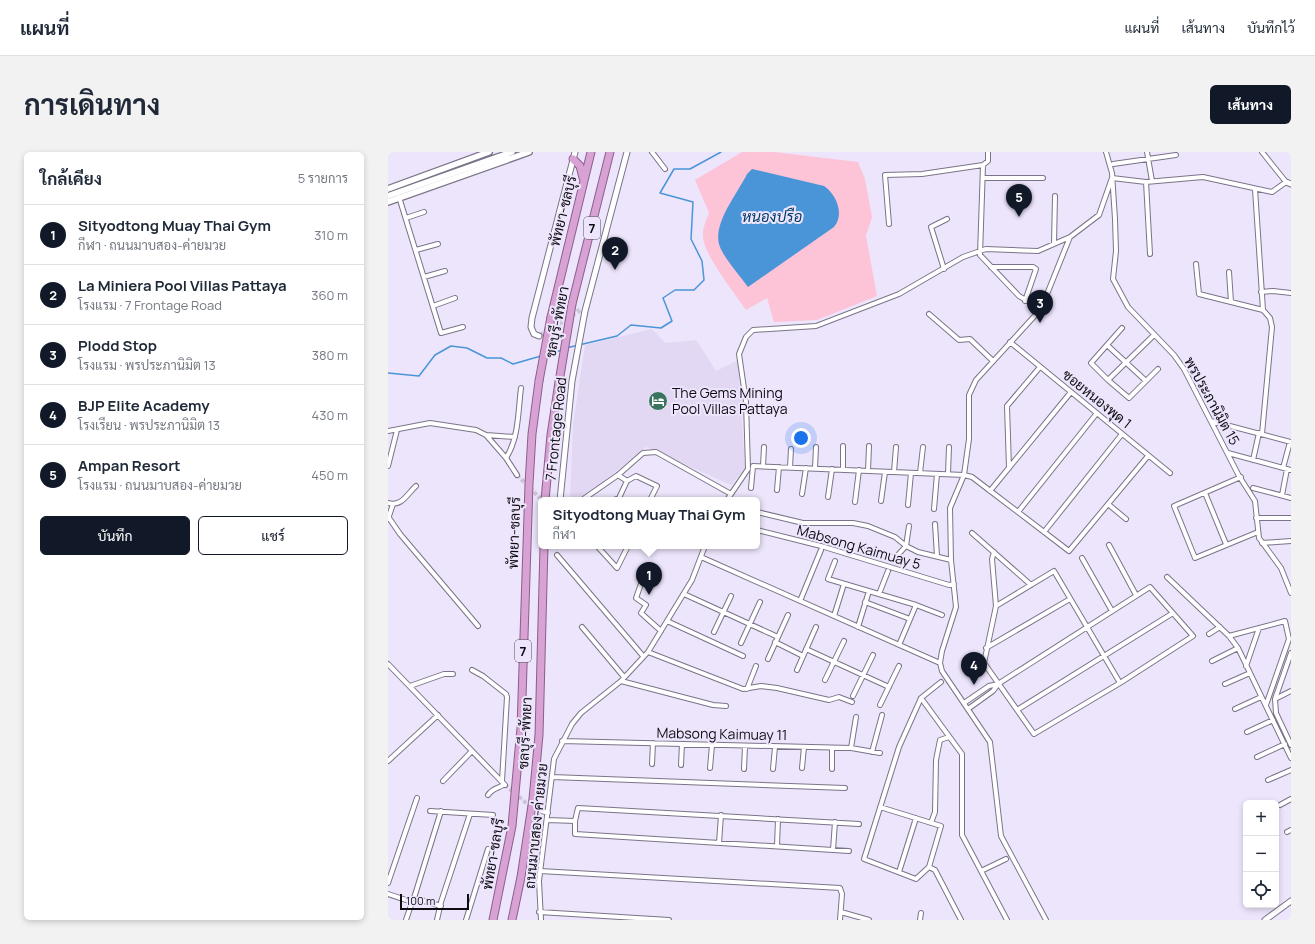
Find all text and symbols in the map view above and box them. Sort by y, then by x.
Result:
text: แผนที่ [20,15,69,41]
text: แผนที่ [1124,18,1159,37]
text: เส้นทาง [1181,18,1225,37]
text: บันทึกไว้ [1247,18,1295,37]
text: การเดินทาง [24,85,160,123]
button: เส้นทาง [1210,85,1291,124]
text: ใกล้เคียง [40,167,102,190]
text: 5 รายการ [298,169,348,187]
street label: พัทยา-ชลบุรี [545,173,582,249]
pin: 5 [1006,184,1032,217]
water label: หนองปรือ [742,206,802,227]
text: Sityodtong Muay Thai Gym [78,215,271,236]
road number: 7 [584,217,600,239]
text: 1 [50,226,56,244]
text: 310 m [314,226,348,244]
text: กีฬา · ถนนมาบสอง-ค่ายมวย [78,236,226,254]
pin: 2 [602,237,628,270]
text: La Miniera Pool Villas Pattaya [78,275,287,296]
street label: ชลบุรี-พัทยา [540,285,574,359]
text: 2 [49,286,57,304]
text: 360 m [311,286,348,304]
pin: 3 [1027,290,1053,323]
text: โรงแรม · 7 Frontage Road [78,296,222,314]
text: Plodd Stop [78,335,157,356]
text: 3 [49,346,57,364]
text: 380 m [312,346,348,364]
street label: พรประภานิมิต 15 [1180,353,1245,448]
text: โรงแรม · พรประภานิมิต 13 [78,356,216,374]
street label: ซอยหนองพุด 1 [1058,365,1136,433]
street label: 7 Frontage Road [541,376,570,482]
place label: The Gems Mining Pool Villas Pattaya [672,383,787,418]
hotel icon: The Gems Mining Pool Villas Pattaya [647,390,669,412]
text: BJP Elite Academy [78,395,210,416]
text: 4 [49,406,57,424]
text: 430 m [312,406,348,424]
text: โรงเรียน · พรประภานิมิต 13 [78,416,220,434]
your location [791,428,811,448]
text: Ampan Resort [78,455,181,476]
text: 5 [49,466,57,484]
text: 450 m [311,466,348,484]
text: โรงแรม · ถนนมาบสอง-ค่ายมวย [78,476,242,494]
street label: พัทยา-ชลบุรี [503,496,525,570]
popup [538,497,760,549]
text: Sityodtong Muay Thai Gym [553,504,745,525]
button: บันทึก [40,516,190,555]
button: แชร์ [198,516,348,555]
street label: Mabsong Kaimuay 5 [795,520,923,573]
text: กีฬา [553,525,576,543]
pin: 1 [636,562,662,595]
road number: 7 [515,640,531,662]
pin: 4 [961,652,987,685]
street label: ชลบุรี-พัทยา [513,696,537,770]
street label: Mabsong Kaimuay 11 [656,723,788,744]
street label: ถนนมาบสอง-ค่ายมวย [519,762,552,890]
map controls [1243,800,1279,908]
button: + [1243,800,1279,836]
street label: พัทยา-ชลบุรี [477,816,509,891]
button: − [1243,836,1279,872]
button: locate [1243,872,1279,908]
scale bar [400,892,469,911]
text: 100 m [406,893,435,908]

